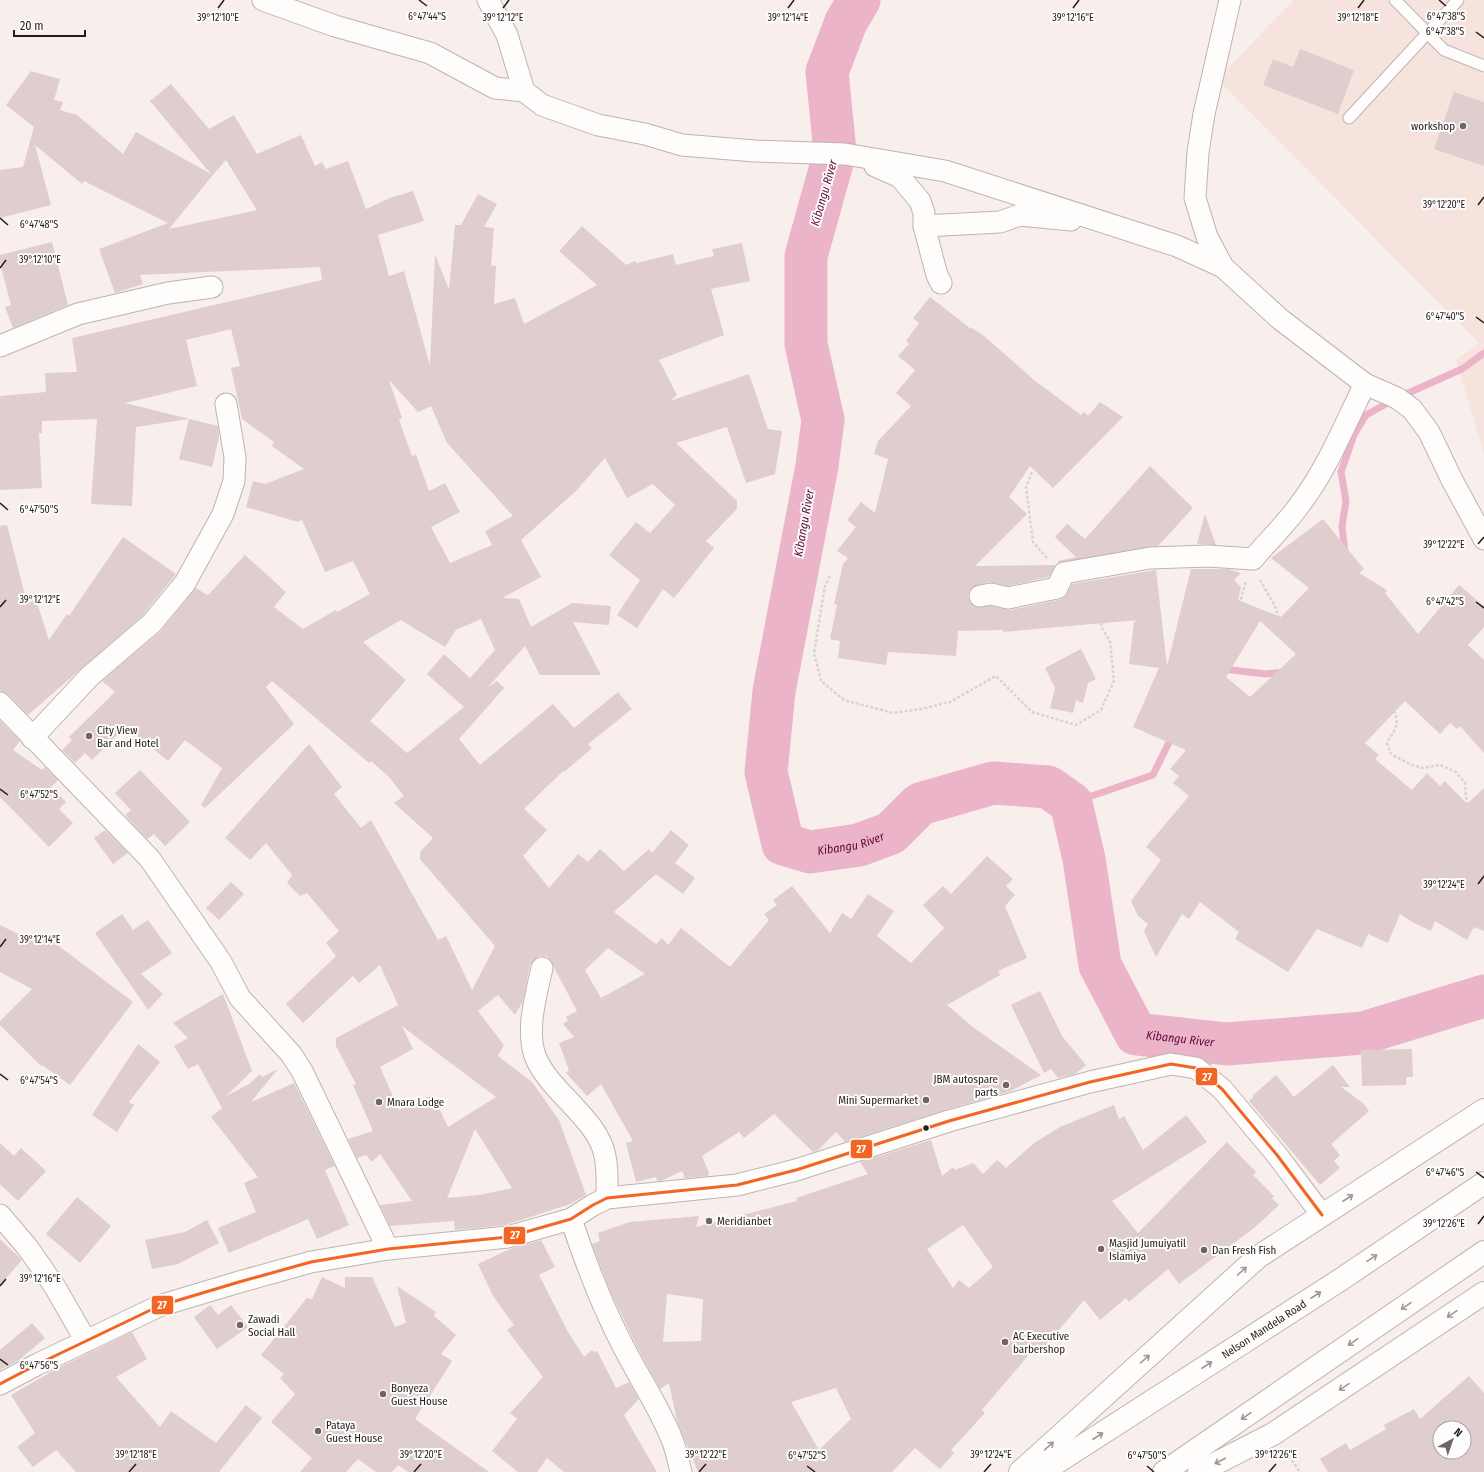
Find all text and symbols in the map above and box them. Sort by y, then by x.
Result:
text: 6°47'44"S [408,11,446,23]
text: 6°47'38"S [1427,11,1465,23]
scale bar [14,12,85,38]
text: 39°12'10"E [197,12,239,24]
text: 39°12'12"E [482,12,524,24]
text: 39°12'14"E [768,12,809,24]
text: 39°12'16"E [1052,12,1094,24]
text: 39°12'18"E [1337,12,1379,24]
text: 20 m [20,19,44,33]
text: 6°47'38"S [1426,26,1464,38]
place label: workshop [1411,120,1455,133]
marker: workshop [1458,121,1468,131]
water label: Kibangu River [808,158,840,228]
text: 39°12'20"E [1423,199,1465,211]
text: 6°47'48"S [20,219,58,231]
text: 39°12'10"E [19,254,61,266]
text: 6°47'40"S [1426,311,1464,323]
water label: Kibangu River [791,487,817,558]
text: 6°47'50"S [20,504,58,516]
text: 39°12'22"E [1423,539,1465,551]
text: 39°12'12"E [19,594,61,606]
text: 6°47'42"S [1426,596,1464,608]
place label: City View Bar and Hotel [97,724,159,750]
marker: City View Bar and Hotel [84,731,94,741]
text: 6°47'52"S [20,789,58,801]
water label: Kibangu River [817,829,887,858]
text: 39°12'24"E [1423,879,1465,891]
text: 39°12'14"E [20,934,61,946]
water label: Kibangu River [1145,1028,1216,1050]
line badge: 27 [1195,1067,1218,1086]
text: 27 [1201,1071,1212,1084]
place label: JBM autospare parts [933,1073,998,1099]
text: 6°47'54"S [20,1075,58,1087]
marker: JBM autospare parts [1001,1080,1011,1090]
place label: Mini Supermarket [838,1094,918,1107]
marker: Mini Supermarket [921,1095,931,1105]
place label: Mnara Lodge [387,1096,444,1109]
marker: Mnara Lodge [374,1097,384,1107]
unlabelled marker [921,1123,931,1133]
line badge: 27 [850,1139,873,1159]
text: 27 [855,1143,866,1156]
text: 6°47'46"S [1426,1167,1464,1179]
one-way arrow [1343,1194,1354,1202]
place label: Meridianbet [717,1215,772,1228]
marker: Meridianbet [704,1216,714,1226]
text: 39°12'26"E [1423,1218,1465,1230]
line badge: 27 [503,1226,526,1245]
text: 27 [509,1229,520,1242]
place label: Masjid Jumuiyatil Islamiya [1109,1237,1186,1263]
marker: Masjid Jumuiyatil Islamiya [1096,1244,1106,1254]
place label: Dan Fresh Fish [1212,1244,1276,1257]
marker: Dan Fresh Fish [1199,1245,1209,1255]
one-way arrow [1367,1254,1378,1262]
one-way arrow [1236,1267,1247,1276]
text: 39°12'16"E [19,1273,61,1285]
one-way arrow [1311,1291,1322,1299]
line badge: 27 [151,1295,174,1315]
street label: Nelson Mandela Road [1219,1297,1309,1361]
text: 27 [156,1299,167,1312]
one-way arrow [1400,1302,1411,1310]
one-way arrow [1446,1310,1457,1318]
place label: Zawadi Social Hall [248,1313,295,1339]
marker: Zawadi Social Hall [235,1320,245,1330]
place label: AC Executive barbershop [1013,1330,1069,1356]
marker: AC Executive barbershop [1000,1337,1010,1347]
one-way arrow [1348,1338,1359,1346]
one-way arrow [1140,1354,1150,1363]
text: 6°47'56"S [20,1360,58,1372]
one-way arrow [1201,1361,1213,1369]
place label: Bonyeza Guest House [391,1382,448,1408]
one-way arrow [1338,1383,1349,1391]
marker: Bonyeza Guest House [378,1389,388,1399]
one-way arrow [1240,1412,1251,1420]
place label: Pataya Guest House [326,1419,383,1445]
north arrow [1432,1420,1472,1460]
marker: Pataya Guest House [313,1426,323,1436]
text: N [1451,1426,1465,1440]
one-way arrow [1092,1432,1103,1440]
one-way arrow [1044,1441,1054,1451]
text: 39°12'18"E [115,1449,157,1461]
text: 39°12'20"E [400,1449,442,1461]
text: 39°12'22"E [685,1449,727,1461]
text: 39°12'24"E [970,1449,1012,1461]
text: 39°12'26"E [1255,1449,1297,1461]
text: 6°47'52"S [788,1450,826,1462]
text: 6°47'50"S [1128,1450,1166,1462]
one-way arrow [1215,1458,1227,1465]

